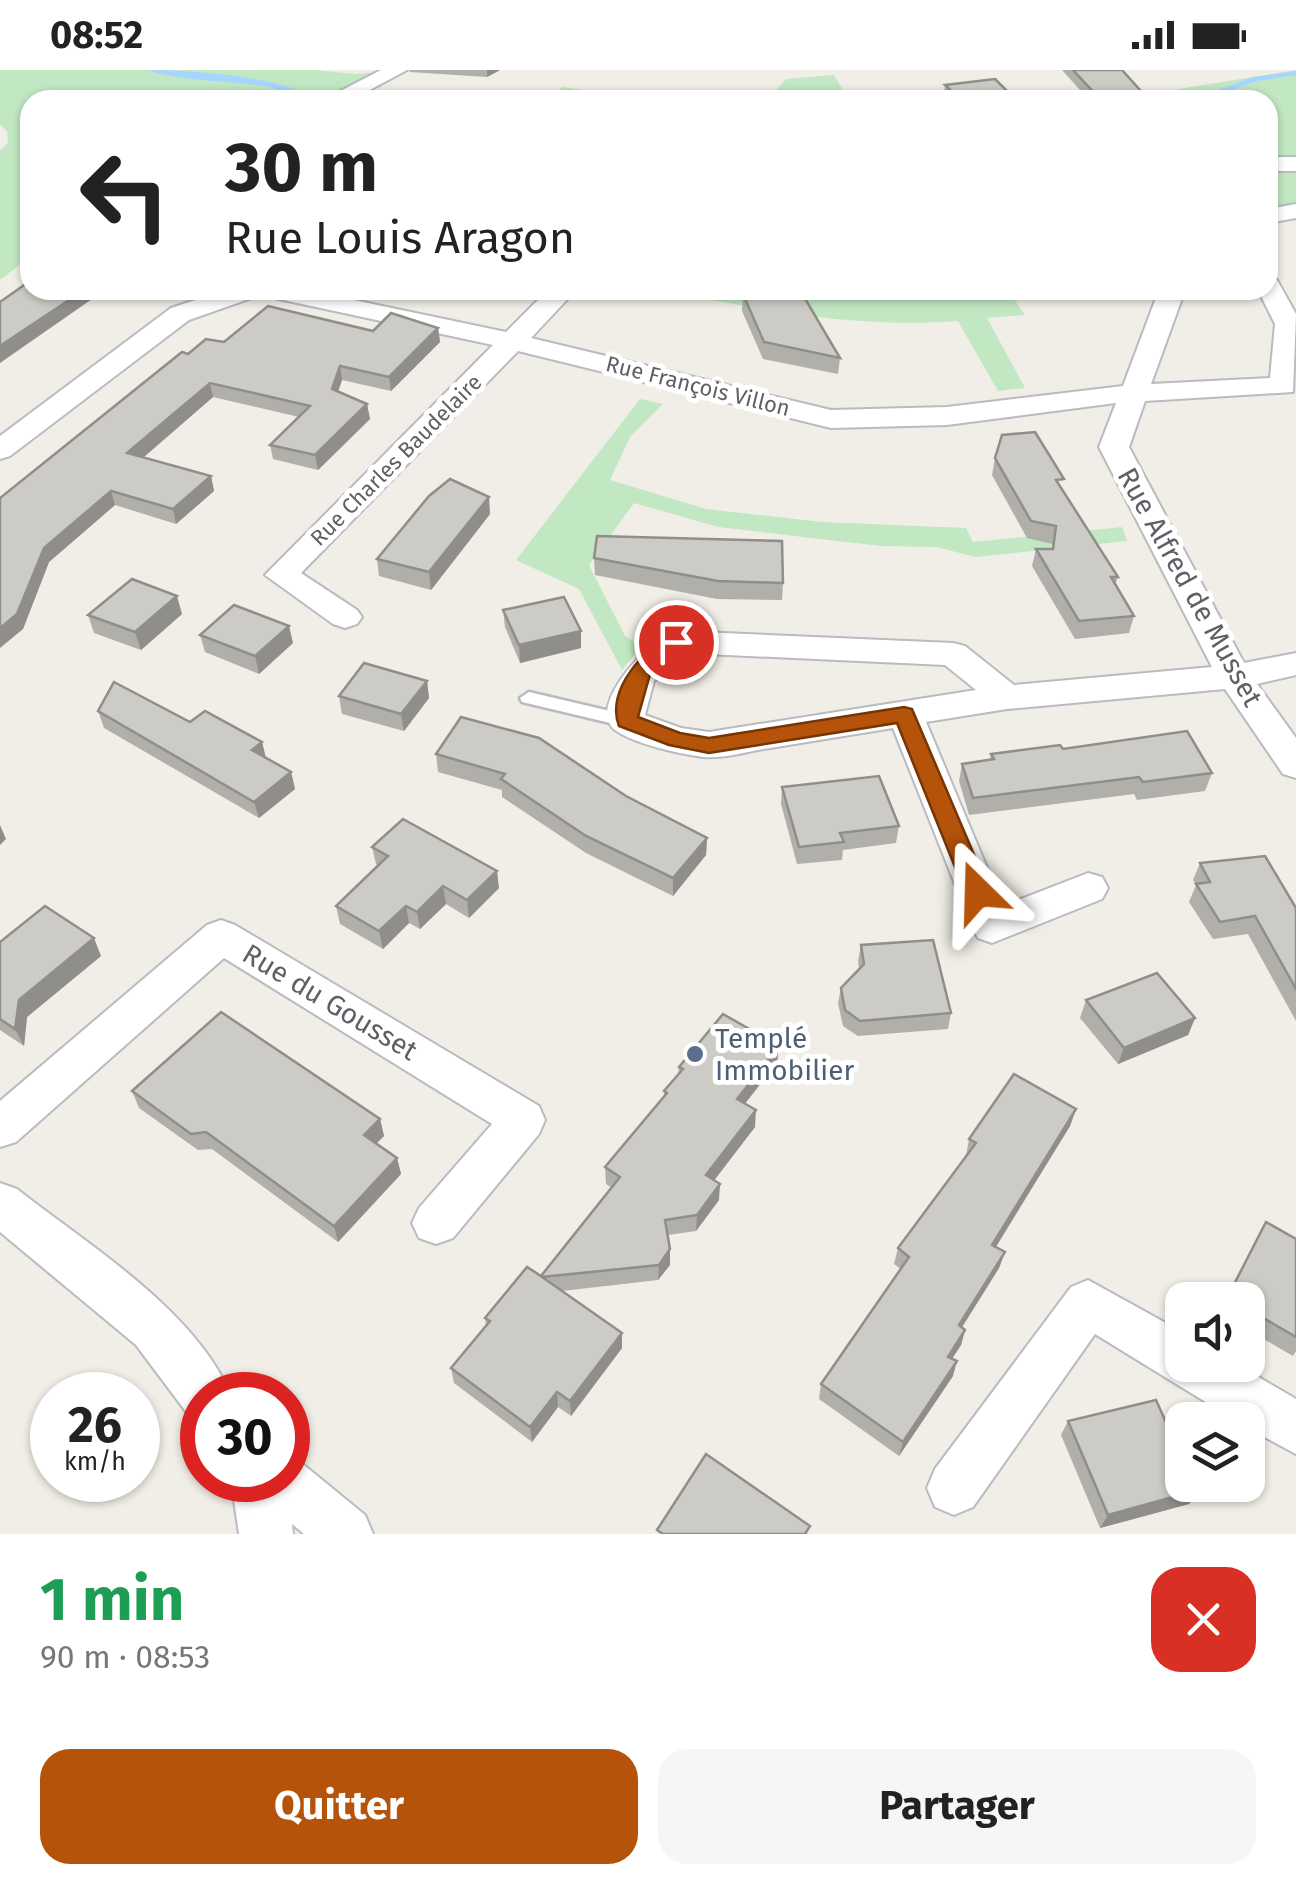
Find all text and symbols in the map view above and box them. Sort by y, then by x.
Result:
text: 08:52 [50,12,143,58]
text: 30 m [225,126,378,210]
icon: left [60,130,190,260]
text: Rue Louis Aragon [225,211,575,265]
street label: Rue François Villon [603,350,793,422]
street label: Rue Charles Baudelaire [305,369,487,551]
street label: Rue Alfred de Musset [1111,462,1270,713]
pin [634,600,719,685]
icon: arrive [649,615,704,670]
position arrow [926,840,1030,944]
street label: Rue du Gousset [237,937,424,1068]
place label: Templé Immobilier [715,1022,854,1087]
marker: Templé Immobilier [684,1043,706,1065]
map controls [1165,1282,1265,1502]
button: sound [1165,1282,1265,1382]
speed limit sign: 30 [180,1372,310,1502]
text: 26 [68,1395,122,1455]
button: layers [1165,1402,1265,1502]
text: km/h [64,1447,126,1477]
text: 1 min [40,1564,184,1636]
button: close [1151,1567,1256,1672]
text: 90 m · 08:53 [40,1638,210,1676]
button: Quitter [40,1749,638,1864]
button: Partager [658,1749,1256,1864]

